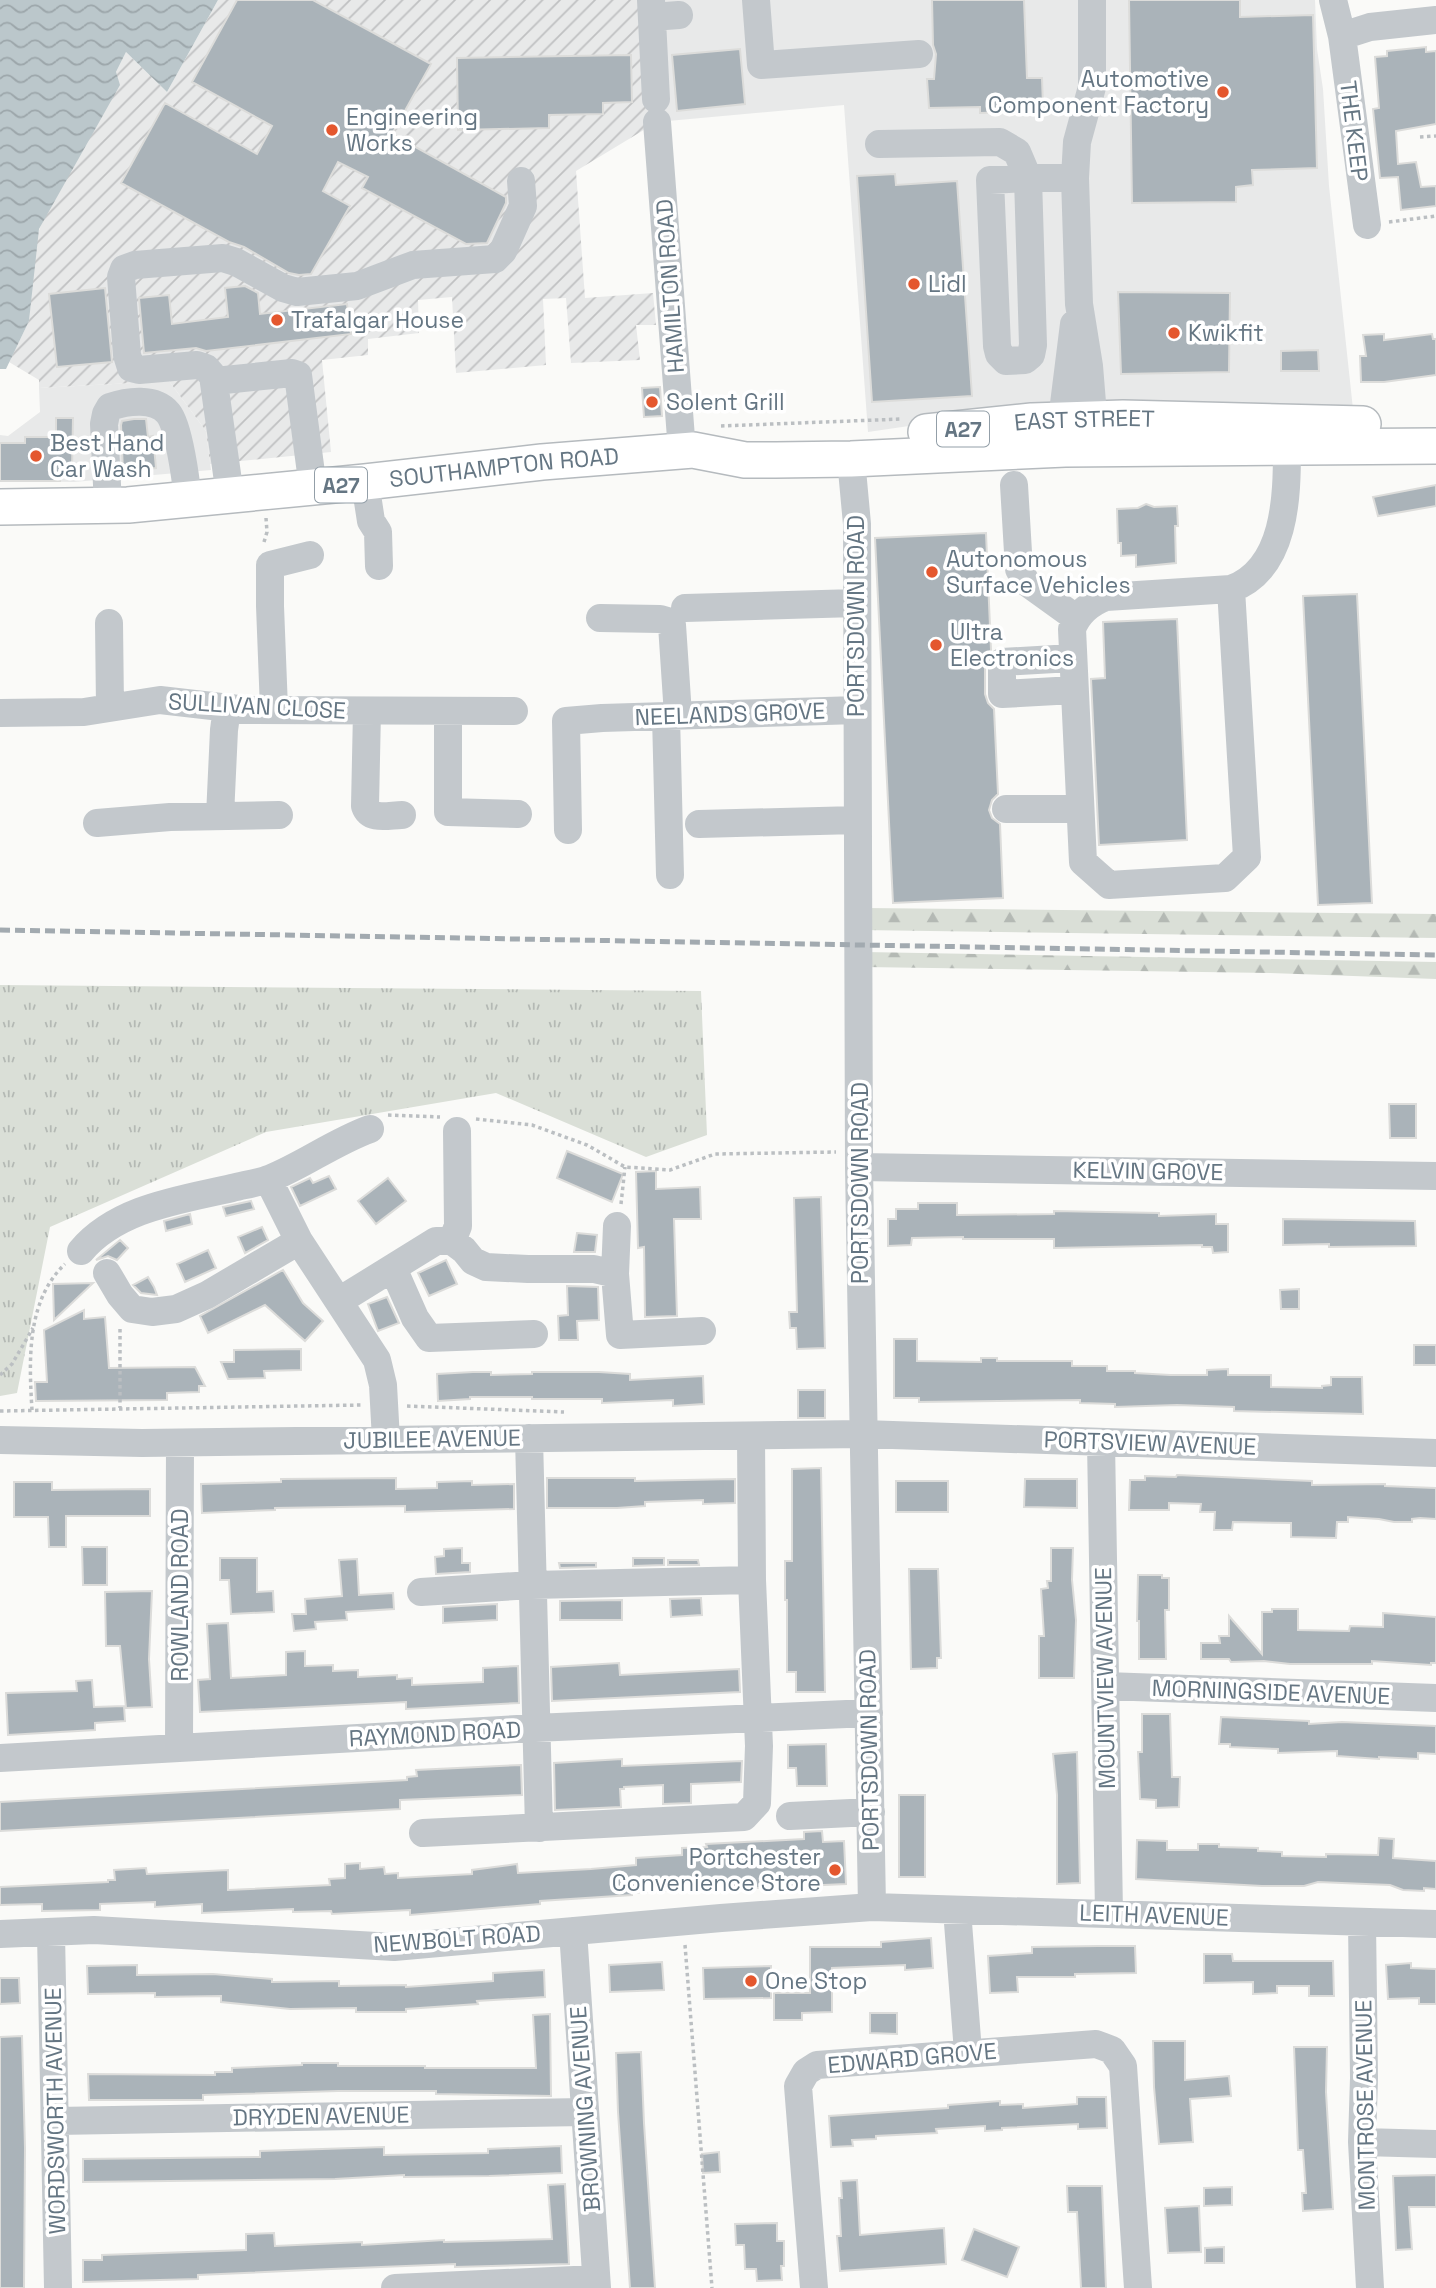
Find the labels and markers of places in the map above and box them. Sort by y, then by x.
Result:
place label: Automotive Component Factory [988,64,1209,120]
marker: Automotive Component Factory [1215,84,1231,100]
place label: Engineering Works [346,102,478,158]
marker: Engineering Works [324,122,340,138]
place label: Lidl [928,269,967,299]
marker: Lidl [906,276,922,292]
place label: Trafalgar House [291,305,464,335]
marker: Trafalgar House [269,312,285,328]
place label: Kwikfit [1188,318,1264,348]
marker: Kwikfit [1166,325,1182,341]
place label: Solent Grill [666,387,785,417]
marker: Solent Grill [644,394,660,410]
place label: Best Hand Car Wash [50,428,164,484]
marker: Best Hand Car Wash [28,448,44,464]
place label: Autonomous Surface Vehicles [946,544,1131,600]
marker: Autonomous Surface Vehicles [924,564,940,580]
place label: Ultra Electronics [950,617,1074,673]
marker: Ultra Electronics [928,637,944,653]
place label: Portchester Convenience Store [612,1842,821,1898]
marker: Portchester Convenience Store [827,1862,843,1878]
place label: One Stop [765,1966,867,1996]
marker: One Stop [743,1973,759,1989]

